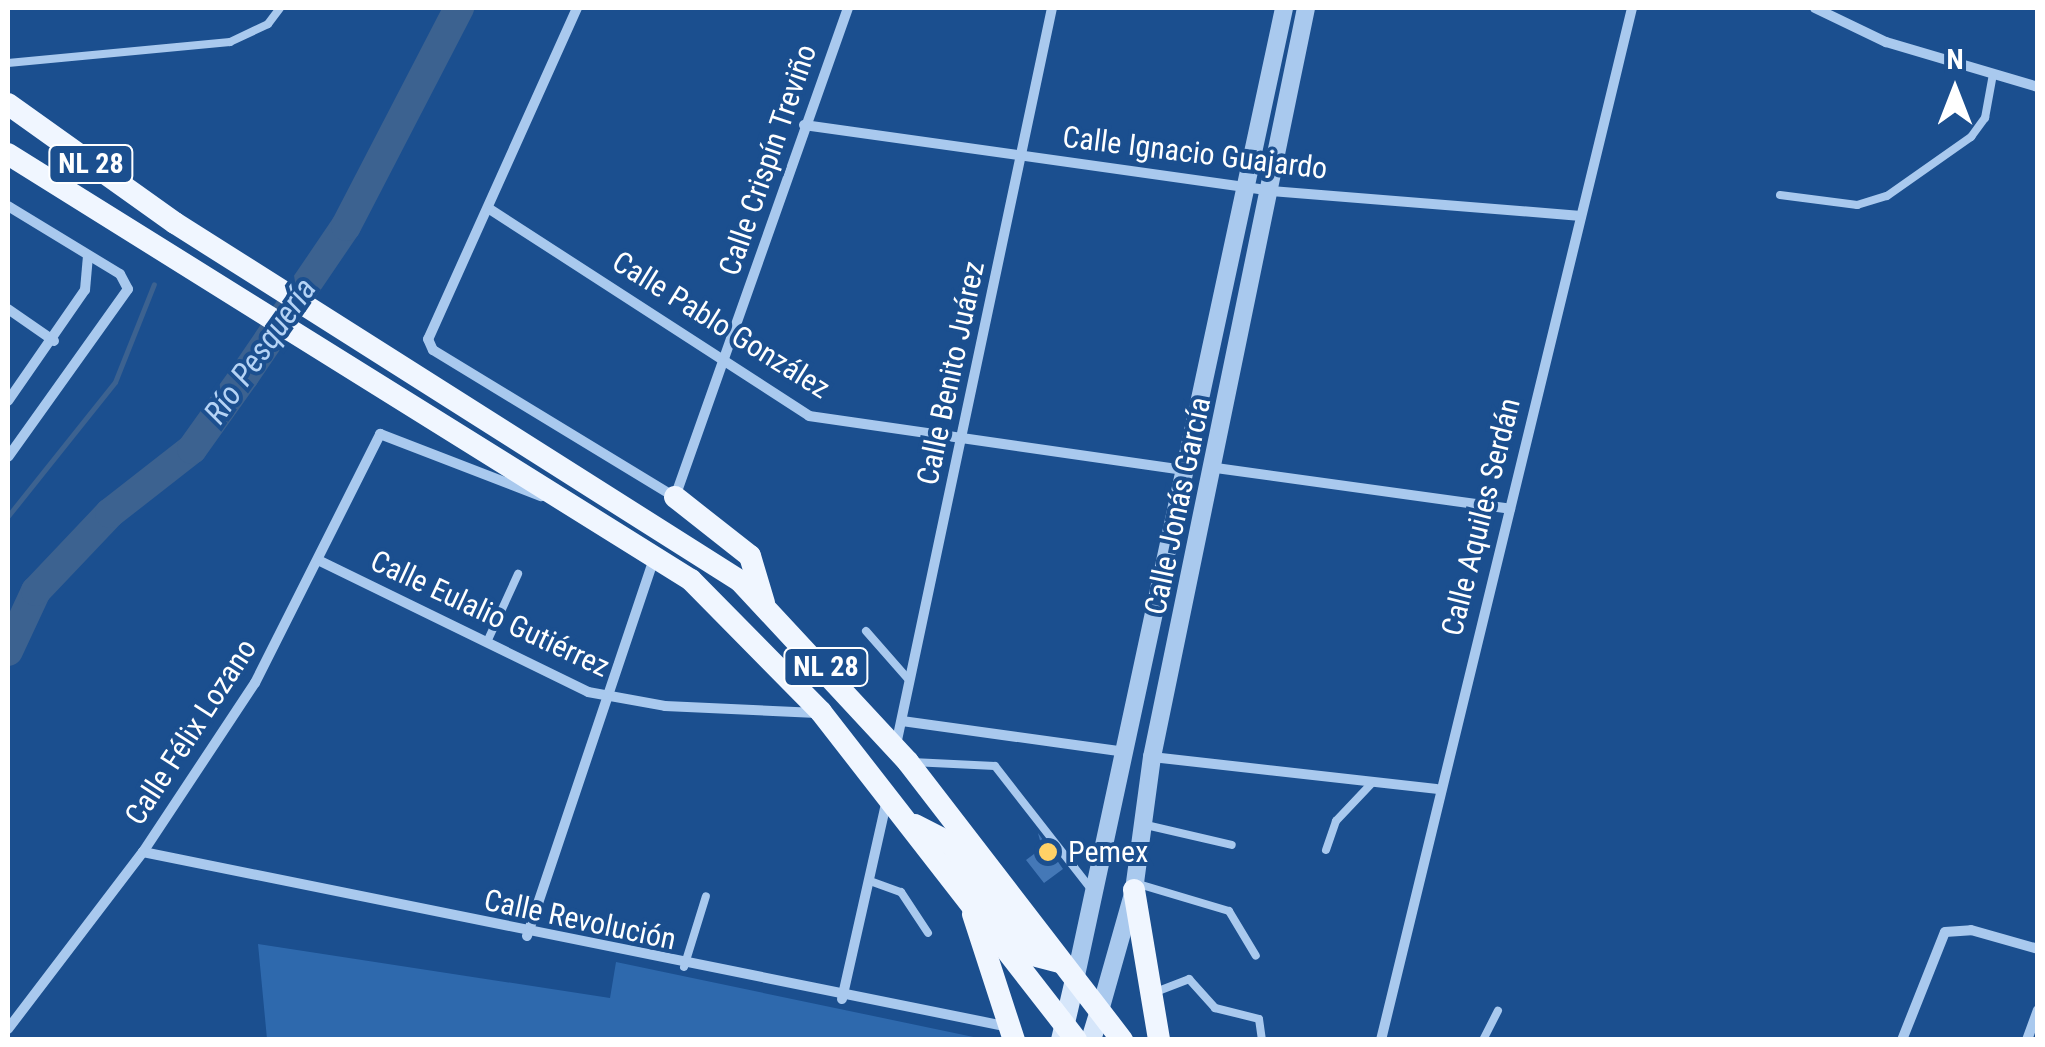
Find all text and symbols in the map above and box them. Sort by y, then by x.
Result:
street label: Calle Crispín Treviño [711,39,825,281]
north arrow [1905,40,2005,140]
text: N [1946,43,1964,76]
street label: Calle Ignacio Guajardo [1061,119,1329,187]
road number: NL 28 [46,141,136,187]
street label: Calle Pablo González [606,244,836,406]
street label: Calle Benito Juárez [910,258,992,488]
water label: Río Pesquería [196,271,324,431]
street label: Calle Jonás García [1137,394,1219,618]
street label: Calle Aquiles Serdán [1434,394,1528,640]
street label: Calle Eulalio Gutiérrez [365,543,615,685]
street label: Calle Félix Lozano [118,632,264,832]
road number: NL 28 [781,644,871,690]
place label: Pemex [1068,834,1148,870]
marker: Pemex [1037,841,1059,863]
street label: Calle Revolución [481,882,679,958]

